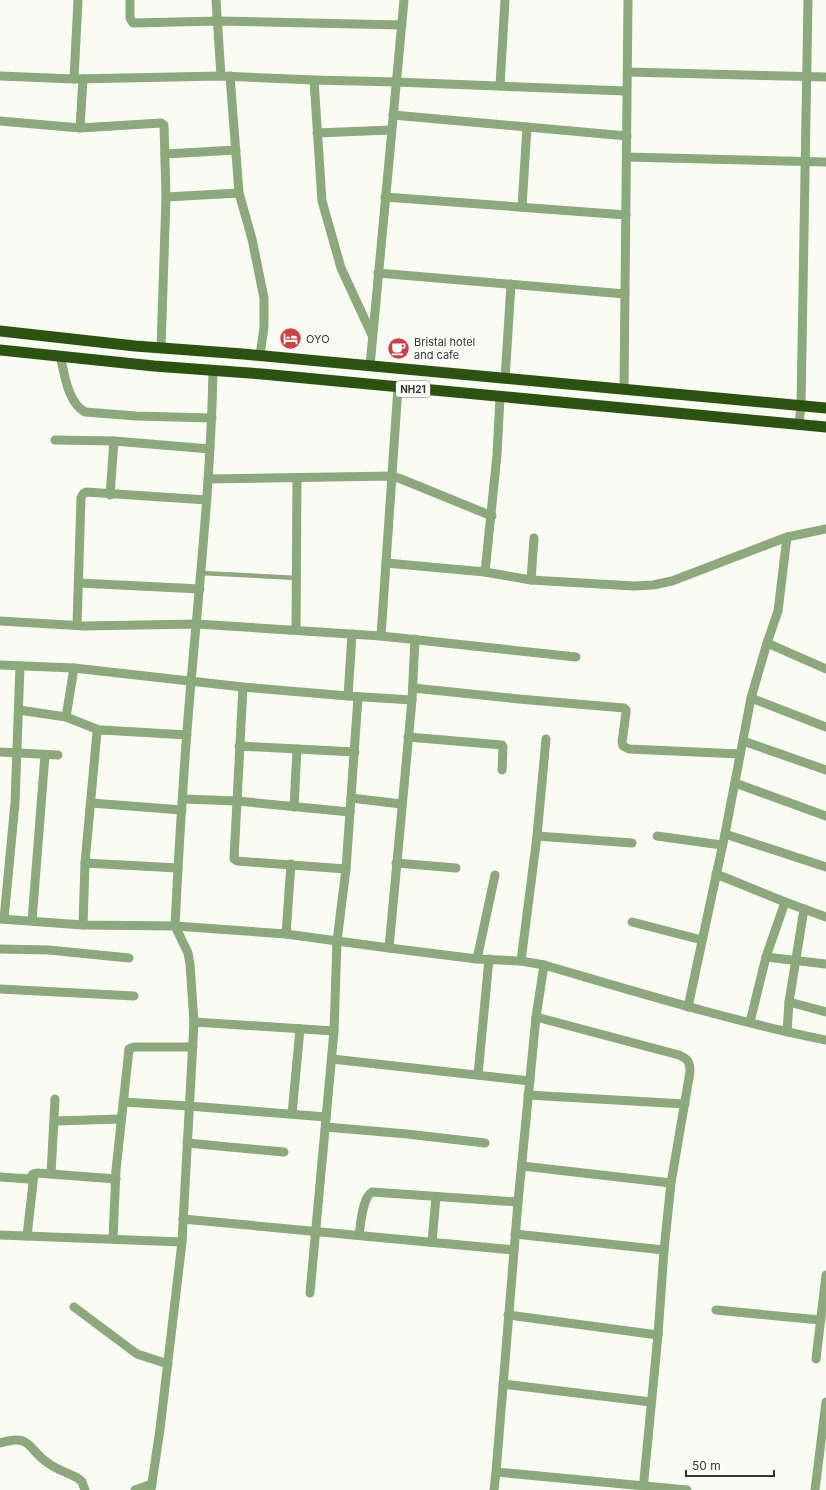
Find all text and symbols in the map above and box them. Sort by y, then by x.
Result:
hotel icon: OYO [278,326,304,352]
place label: OYO [306,332,330,346]
cafe icon: Bristal hotel and cafe [385,335,411,361]
place label: Bristal hotel and cafe [414,335,475,362]
road number: NH21 [396,381,430,397]
scale bar [686,1452,774,1478]
text: 50 m [692,1458,721,1473]

